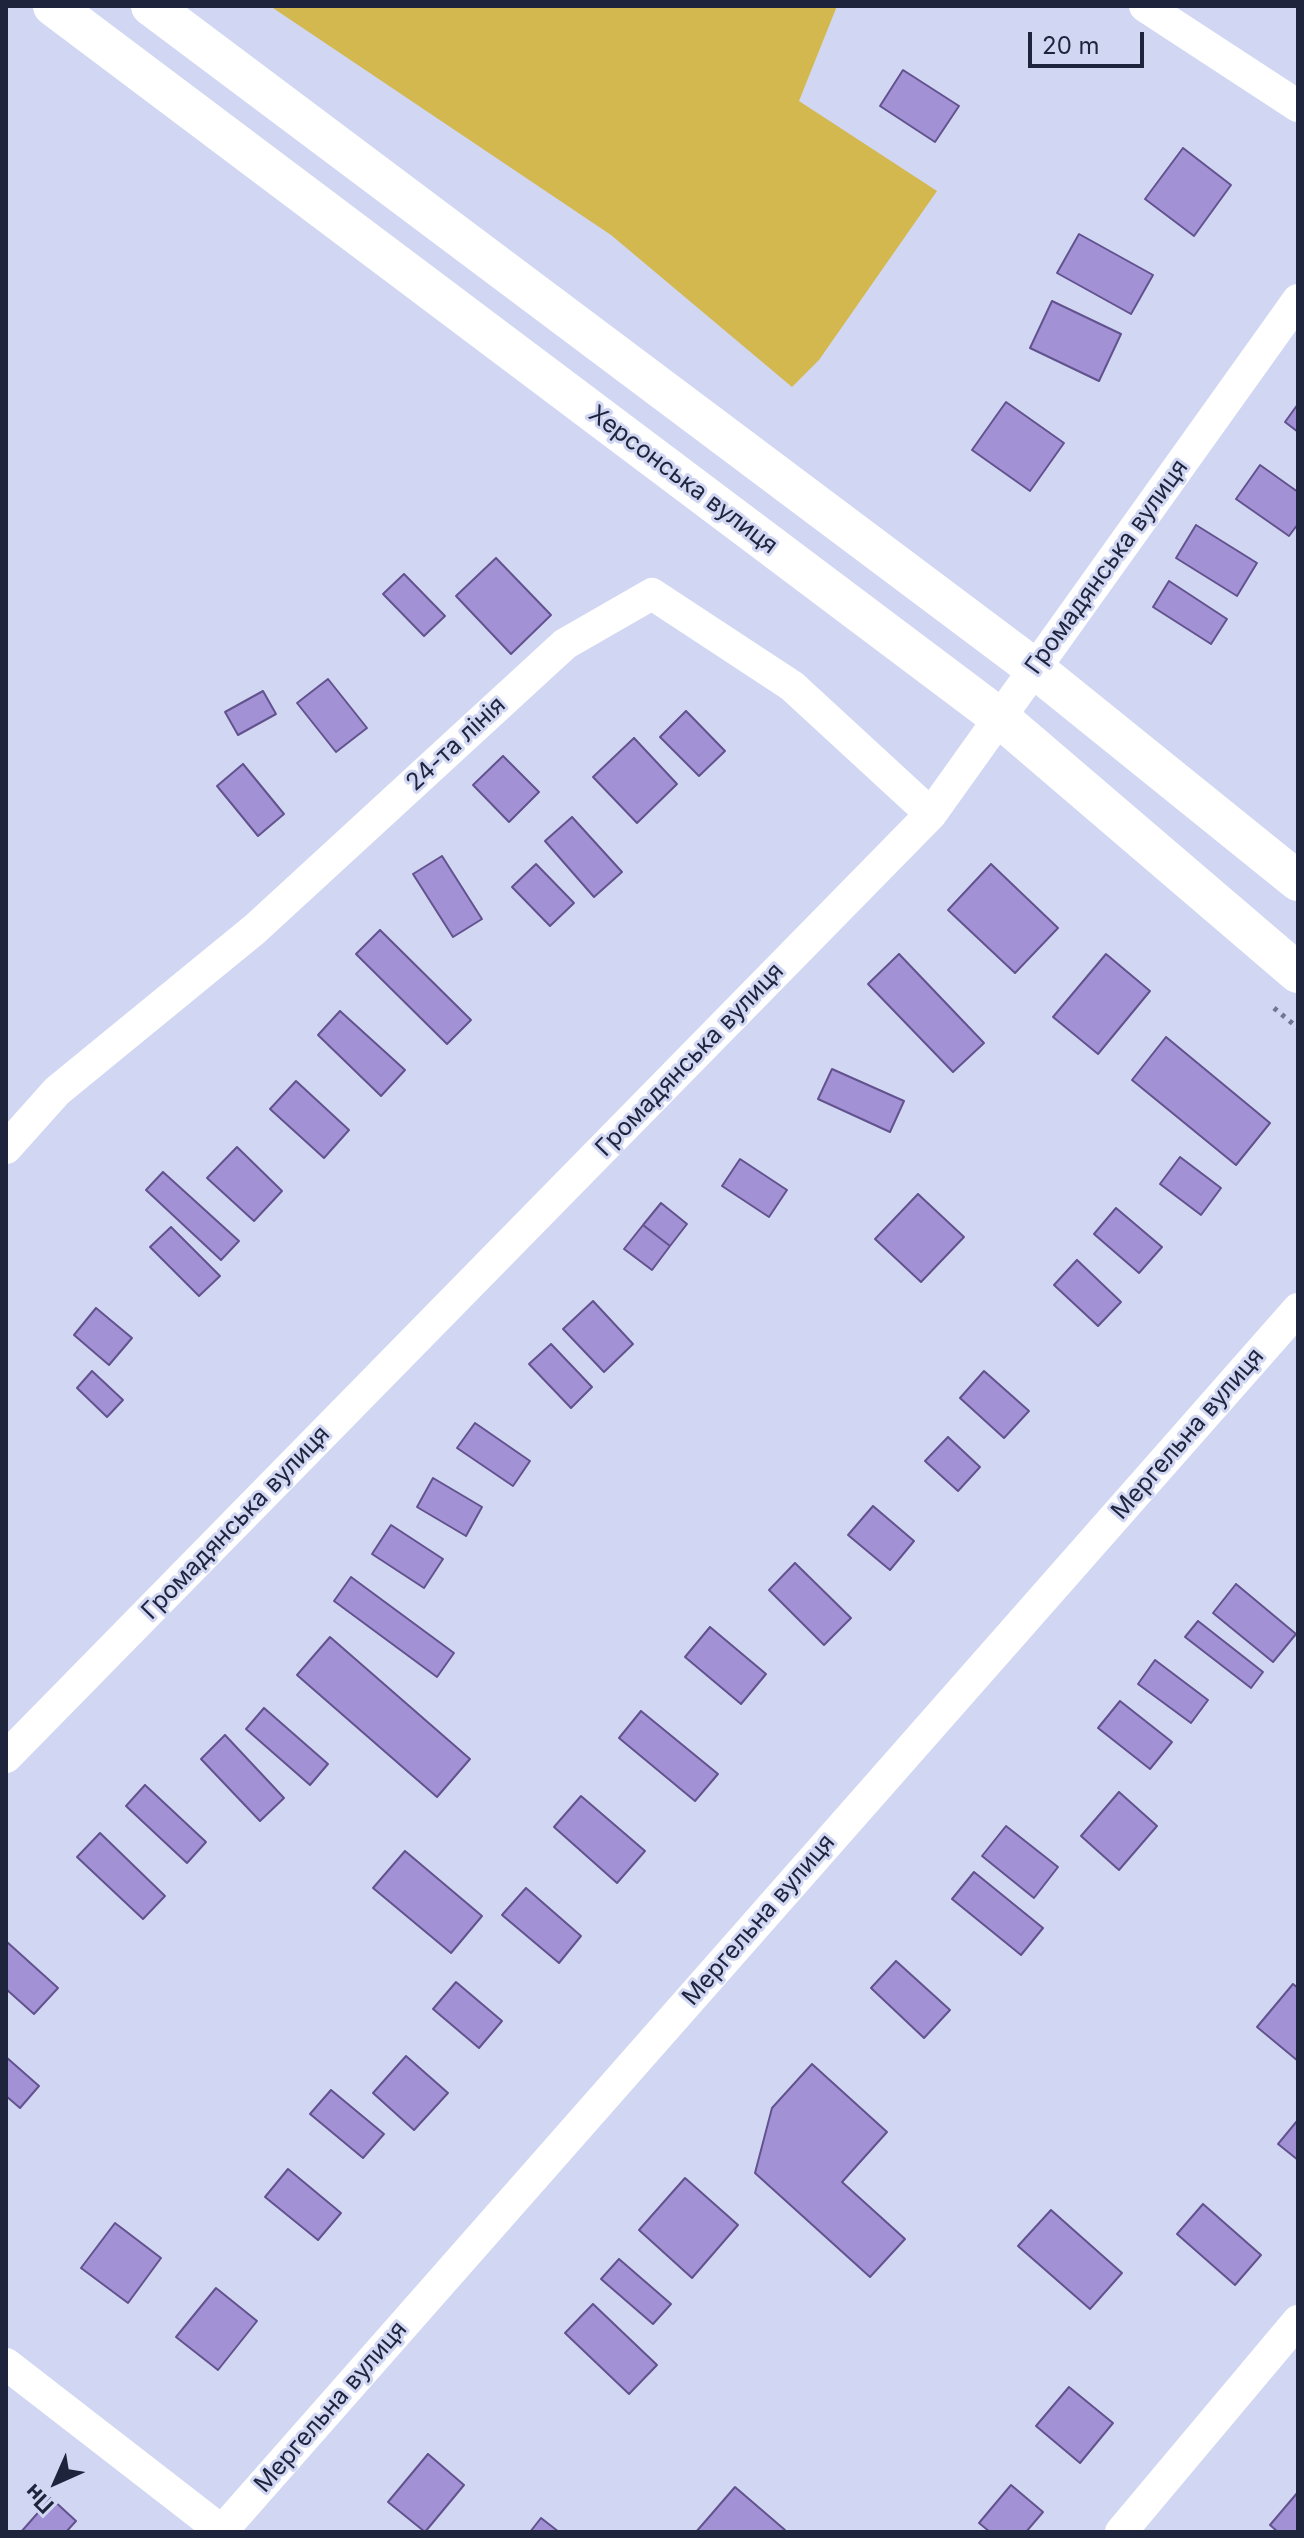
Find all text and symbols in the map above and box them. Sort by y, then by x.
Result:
scale bar [1032,16,1148,66]
text: 20 m [1042,31,1100,60]
street label: Херсонська вулиця [583,400,783,560]
street label: Громадянська вулиця [1020,454,1194,680]
street label: 24-та лінія [400,691,512,797]
street label: Громадянська вулиця [590,957,790,1163]
street label: Мергельна вулиця [1106,1342,1270,1526]
street label: Громадянська вулиця [136,1420,336,1626]
street label: Мергельна вулиця [677,1828,841,2012]
street label: Мергельна вулиця [249,2315,413,2499]
north arrow [16,2442,96,2522]
text: Пн [19,2479,59,2519]

